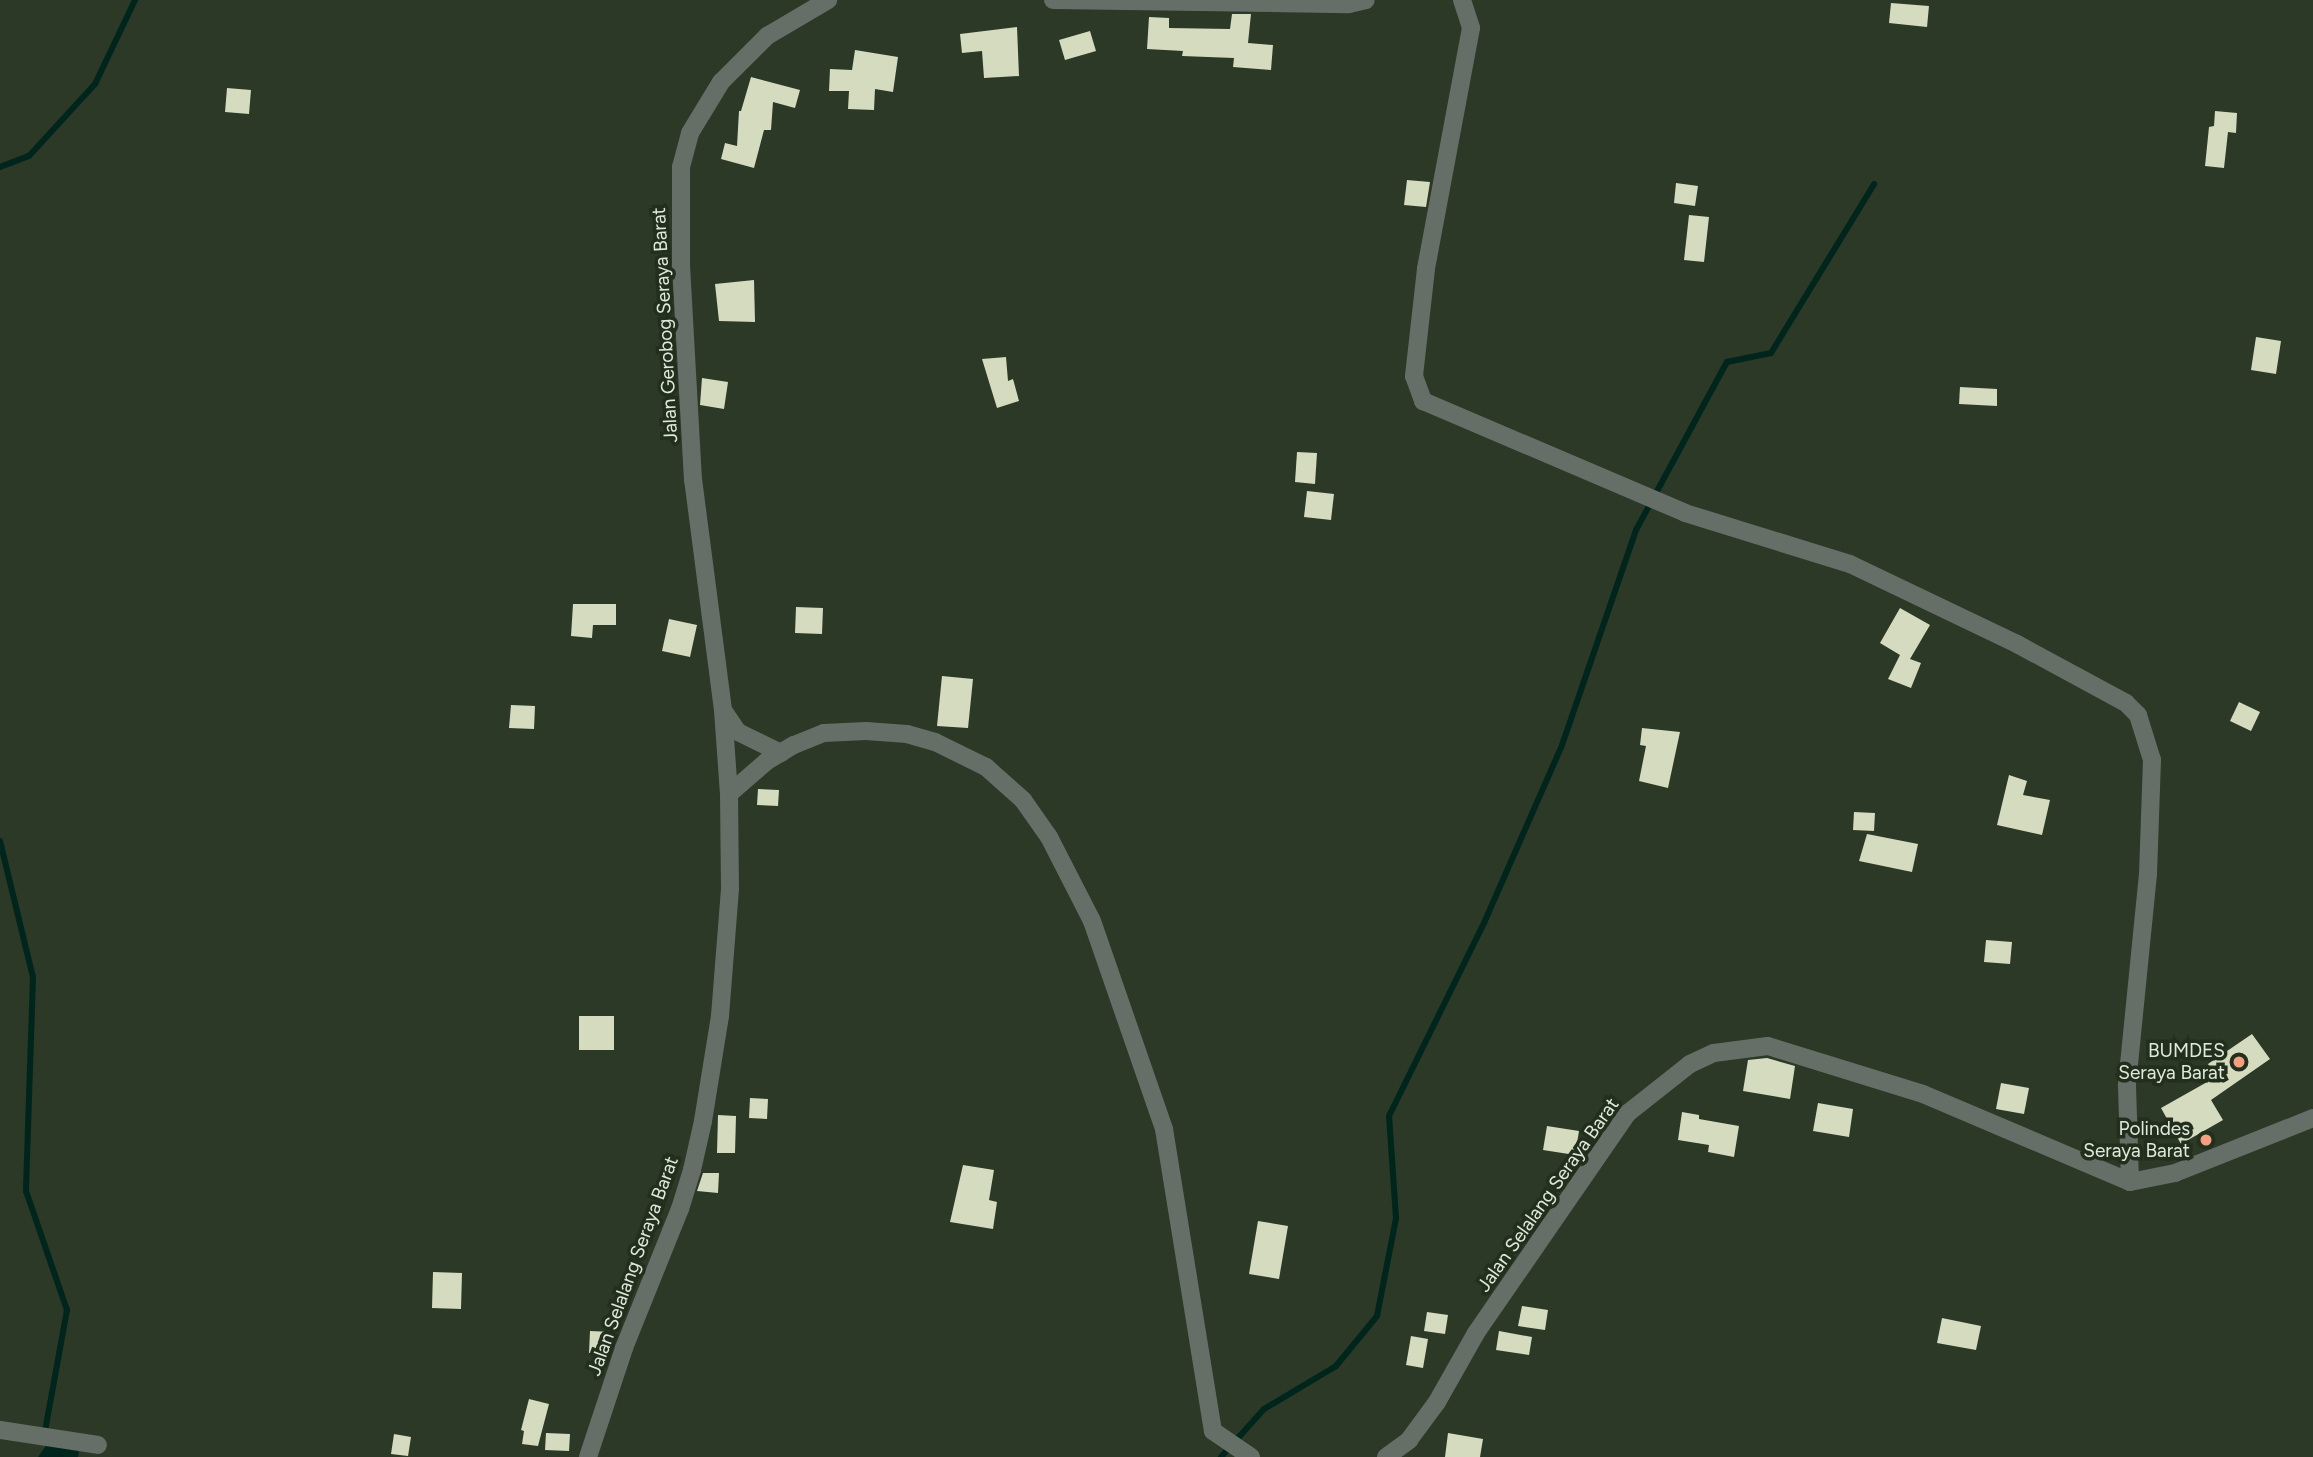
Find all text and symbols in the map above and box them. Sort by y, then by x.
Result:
street label: Jalan Gerobog Seraya Barat [647,207,683,443]
place label: BUMDES Seraya Barat [2118,1040,2225,1084]
marker: BUMDES Seraya Barat [2231,1054,2247,1070]
street label: Jalan Selalang Seraya Barat [1472,1094,1624,1296]
place label: Polindes Seraya Barat [2083,1118,2190,1162]
marker: Polindes Seraya Barat [2196,1130,2216,1150]
street label: Jalan Selalang Seraya Barat [583,1153,683,1379]

